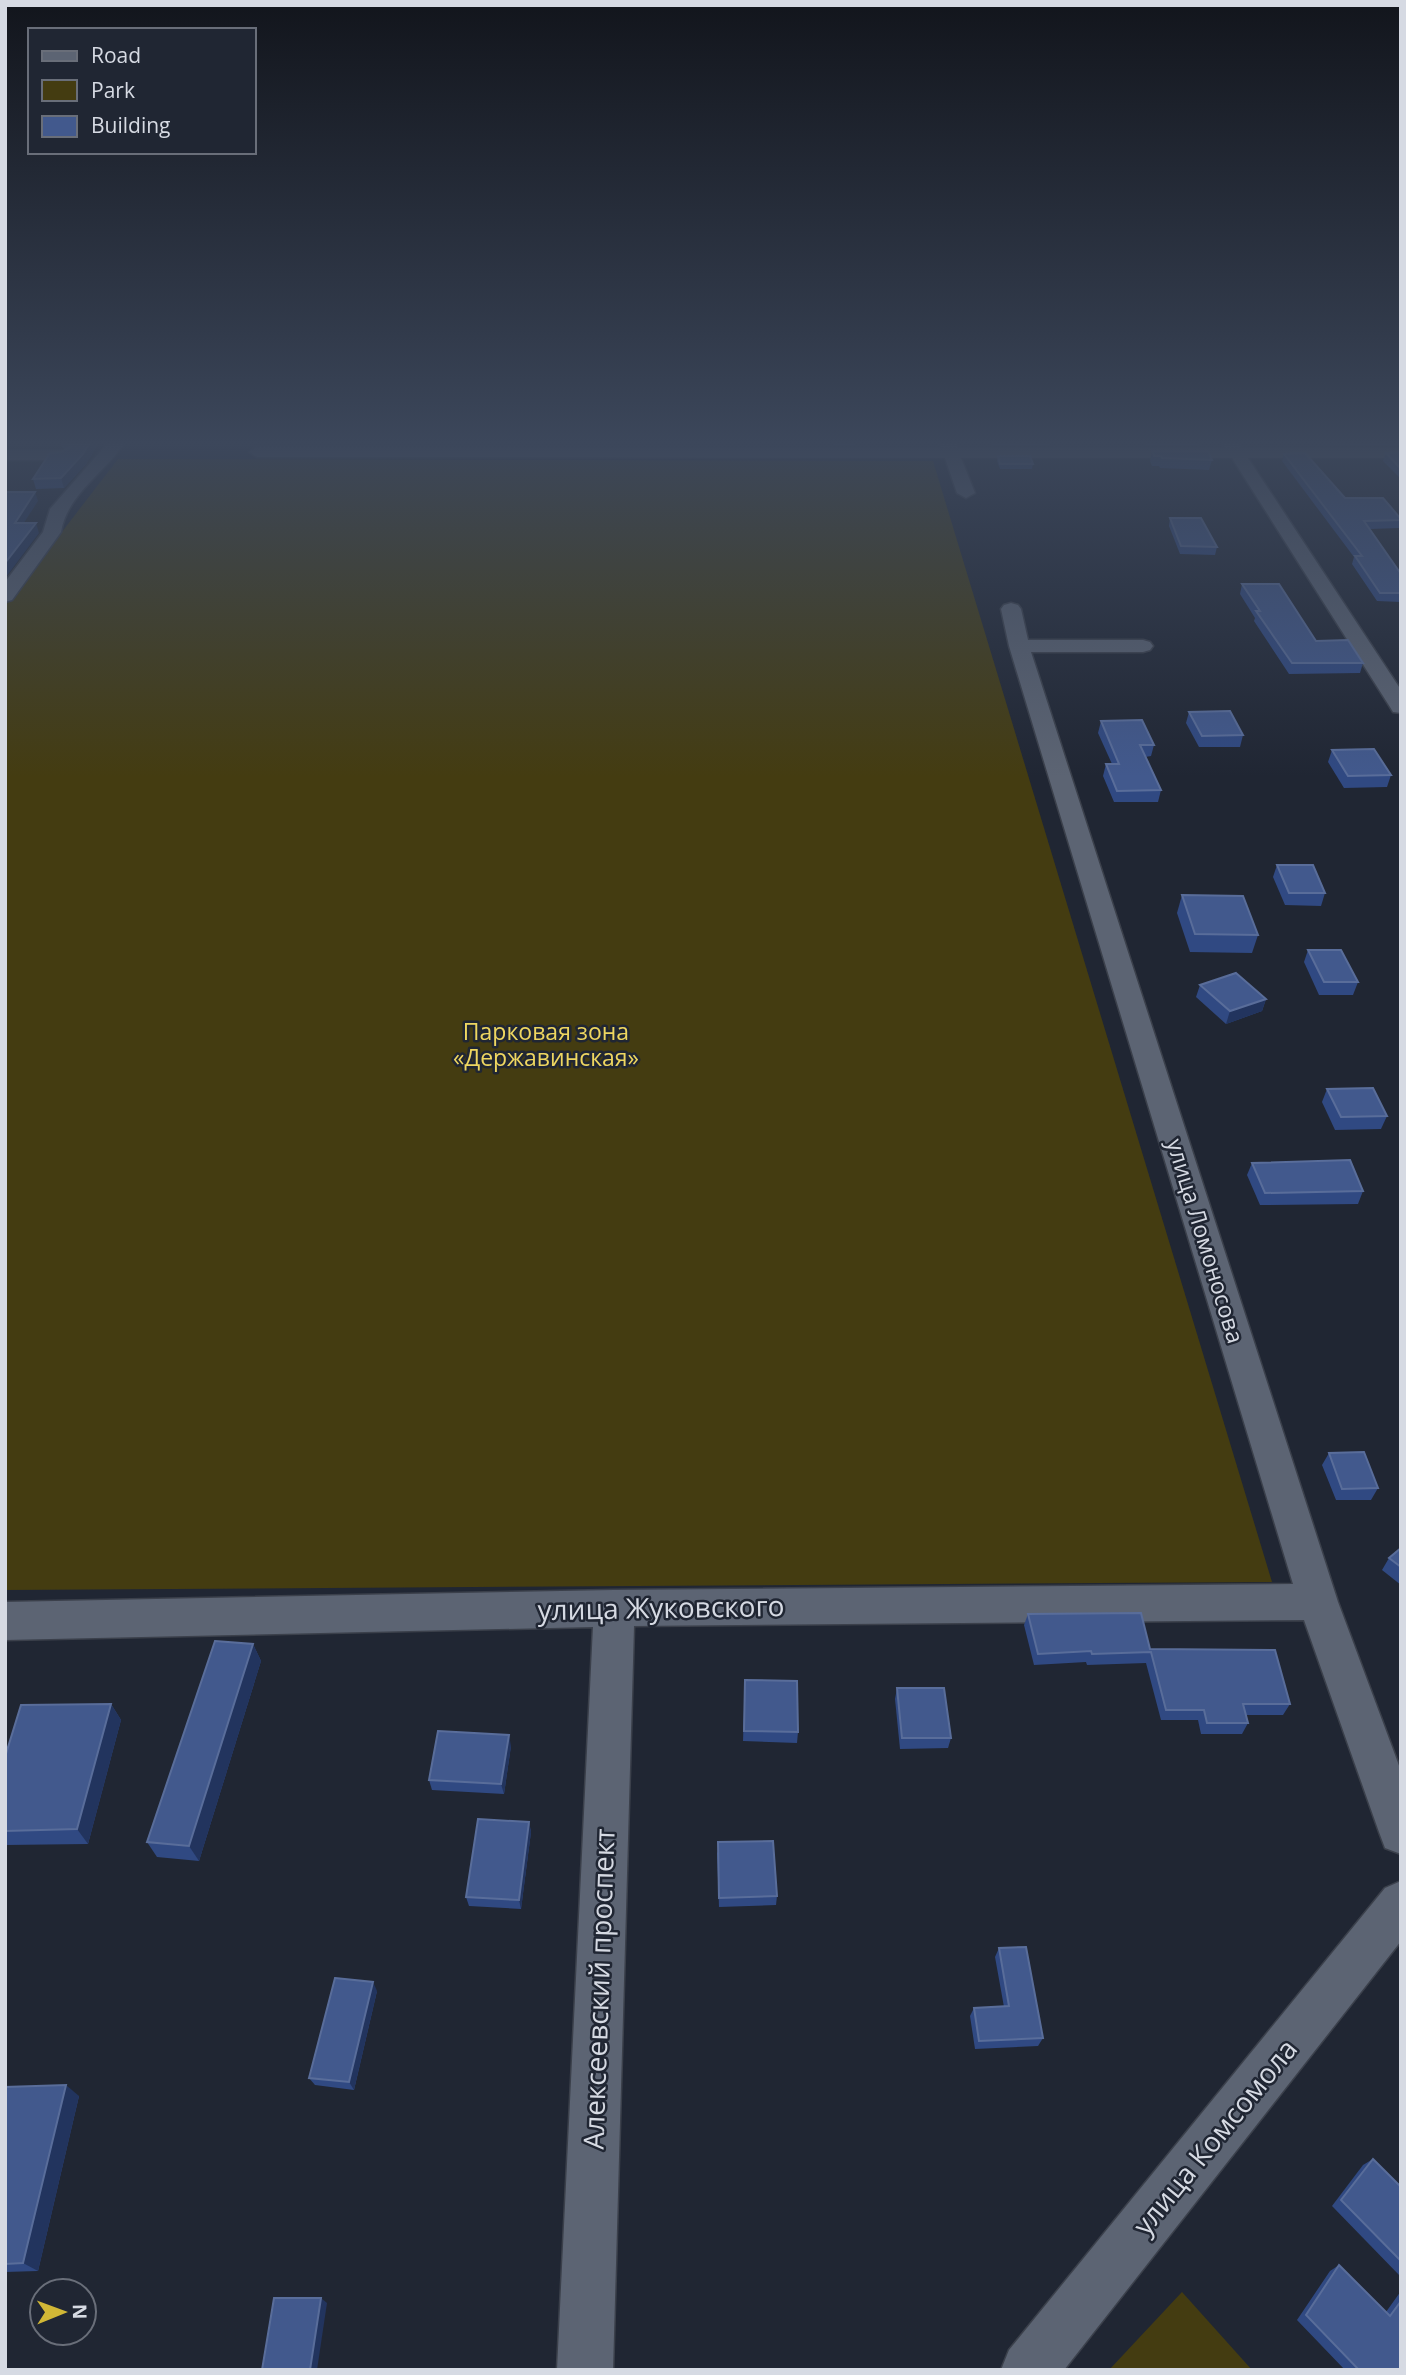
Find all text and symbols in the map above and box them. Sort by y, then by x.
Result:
legend [28,28,256,154]
text: Road [91,41,141,69]
text: Park [91,76,135,104]
text: Building [91,111,170,139]
park label: Парковая зона «Державинская» [453,1015,639,1073]
street label: улица Ломоносова [1160,1134,1252,1347]
street label: улица Жуковского [537,1586,785,1628]
street label: Алексеевский проспект [573,1828,623,2150]
street label: улица Комсомола [1123,2030,1305,2242]
north arrow [28,2277,98,2347]
text: N [67,2304,93,2320]

